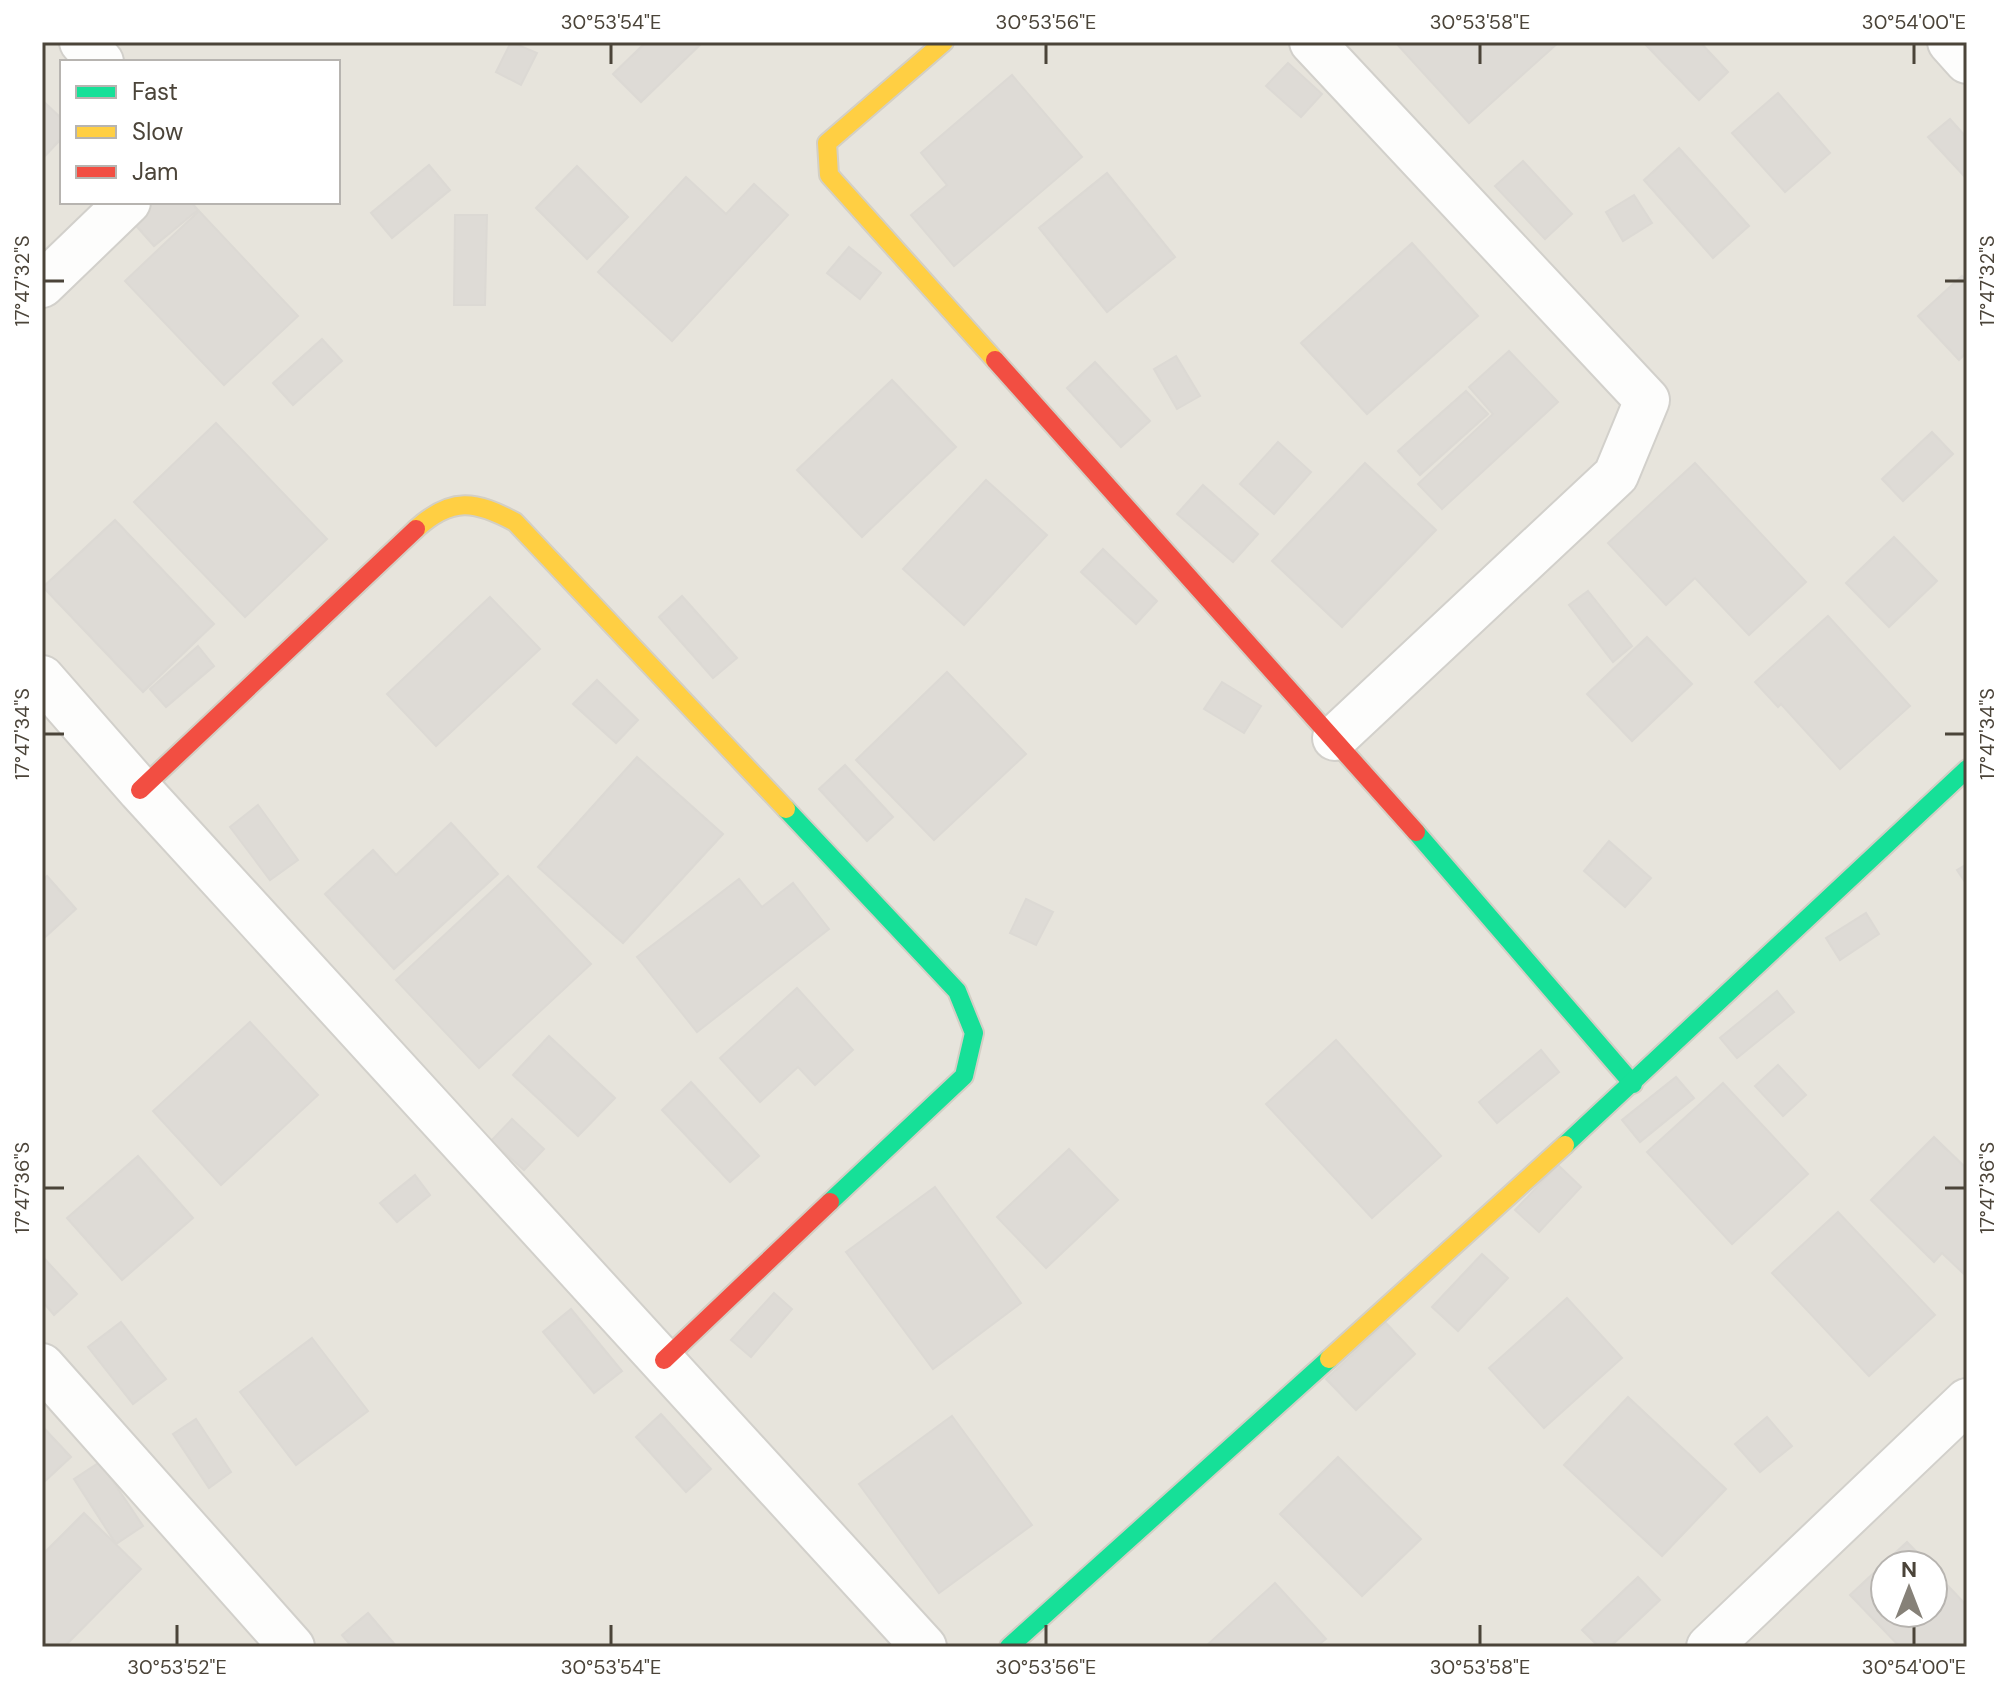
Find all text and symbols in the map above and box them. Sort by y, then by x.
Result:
text: 30°53'54"E [561,9,661,35]
text: 30°53'56"E [996,9,1096,35]
text: 30°53'58"E [1430,9,1530,35]
text: 30°54'00"E [1862,9,1966,35]
legend [60,60,340,204]
text: Fast [132,76,178,107]
text: Slow [132,116,183,147]
text: Jam [132,156,178,187]
text: 17°47'32"S [9,235,35,327]
text: 17°47'32"S [1974,235,2000,327]
text: 17°47'34"S [9,688,35,780]
text: 17°47'34"S [1974,688,2000,780]
text: 17°47'36"S [9,1142,35,1234]
text: 17°47'36"S [1974,1142,2000,1234]
north arrow [1869,1549,1949,1629]
text: N [1901,1555,1917,1584]
text: 30°53'52"E [127,1654,227,1680]
text: 30°53'54"E [561,1654,661,1680]
text: 30°53'56"E [996,1654,1096,1680]
text: 30°53'58"E [1430,1654,1530,1680]
text: 30°54'00"E [1862,1654,1966,1680]

